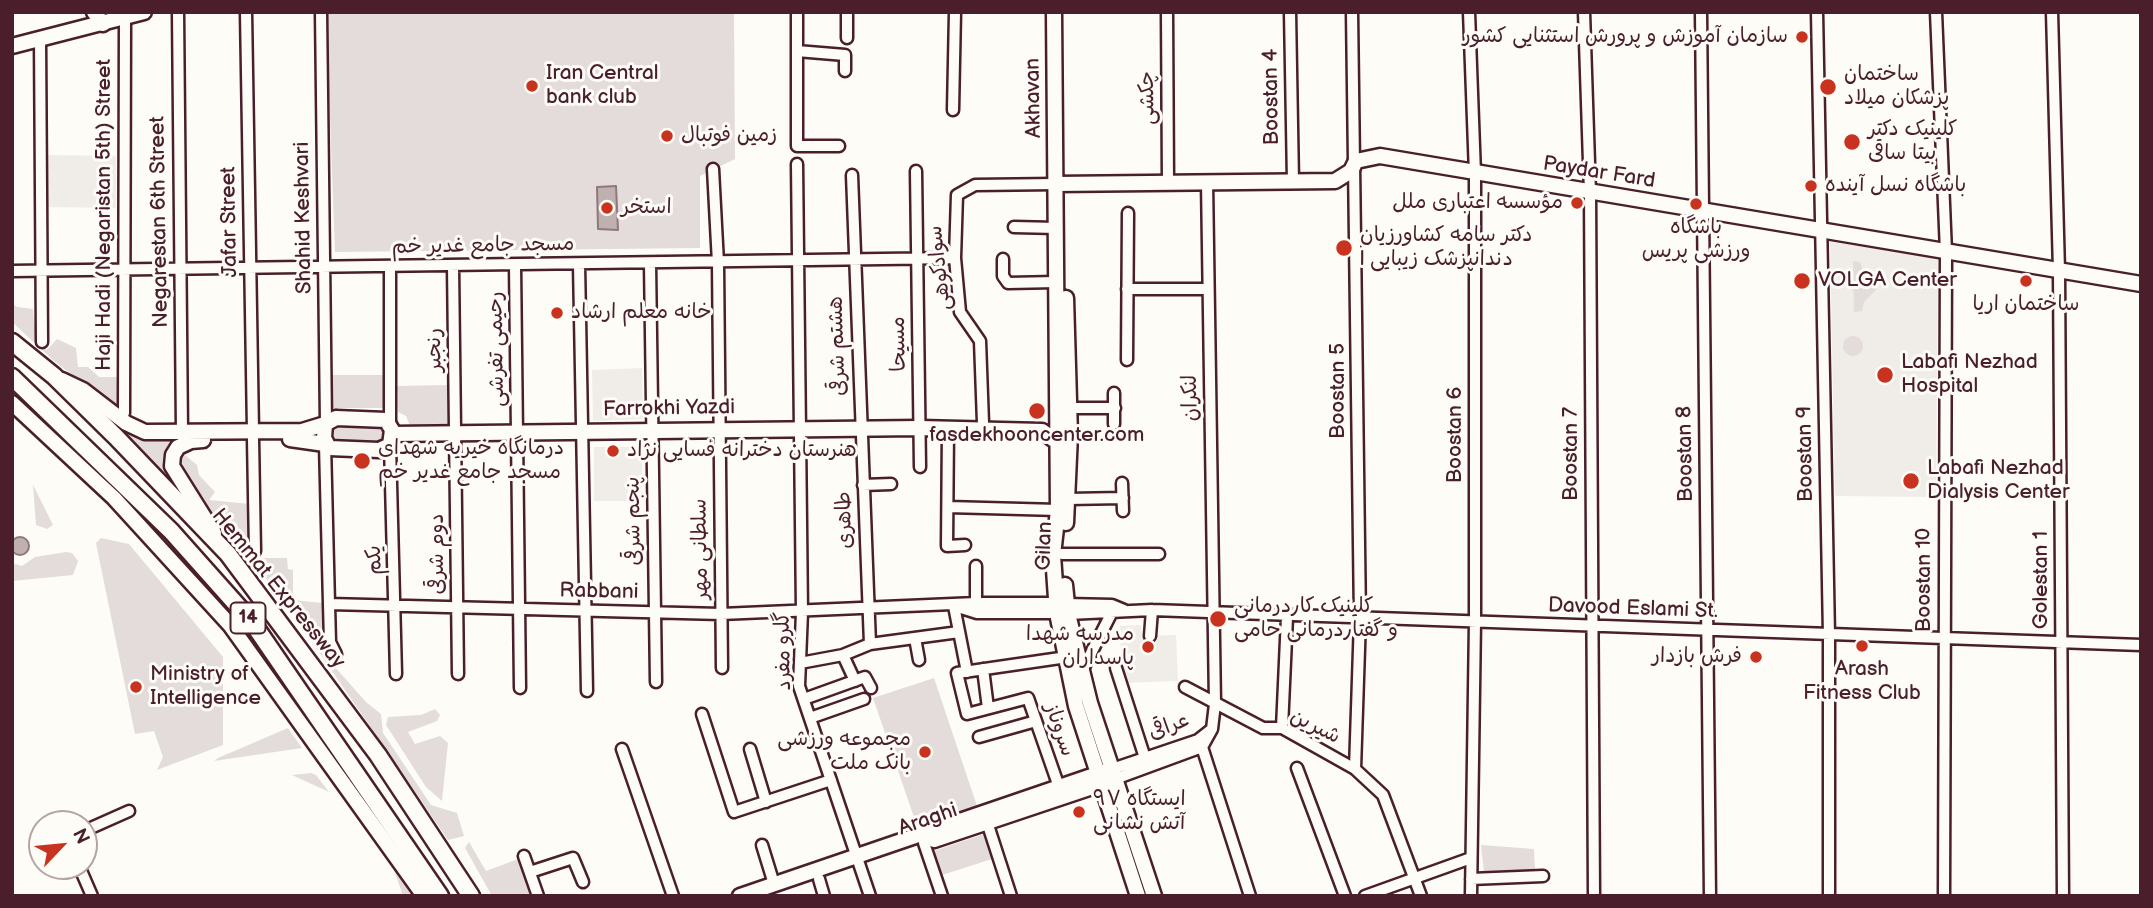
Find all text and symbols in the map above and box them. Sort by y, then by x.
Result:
place label: سازمان آموزش و پرورش استثنایی کشور [1463,24,1788,50]
marker: سازمان آموزش و پرورش استثنایی کشور [1794,29,1810,45]
street label: Boostan 4 [1259,48,1285,146]
street label: Akhavan [1021,58,1047,138]
street label: Haji Hadi (Negaristan 5th) Street [92,59,118,371]
place label: Iran Central bank club [546,61,658,111]
place label: ساختمان پزشکان میلاد [1844,62,1949,112]
street label: چکشی [1135,71,1161,125]
marker: ساختمان پزشکان میلاد [1818,77,1838,97]
marker: Iran Central bank club [524,78,540,94]
street label: Negarestan 6th Street [146,116,174,328]
place label: کلینیک دکتر بیتا ساقی [1868,117,1958,167]
place label: زمین فوتبال [681,123,777,149]
marker: زمین فوتبال [659,128,675,144]
marker: کلینیک دکتر بیتا ساقی [1842,132,1862,152]
street label: Shahid Keshvari [290,142,318,294]
street label: Paydar Fard [1541,152,1657,194]
street label: Jafar Street [216,166,244,278]
place label: باشگاه نسل آینده [1825,173,1966,199]
marker: باشگاه نسل آینده [1803,178,1819,194]
place label: مؤسسه اعتباری ملل [1392,190,1563,216]
place label: استخر [621,195,672,221]
marker: مؤسسه اعتباری ملل [1569,195,1585,211]
marker: باشگاه ورزشی پریس [1688,196,1704,212]
marker: استخر [599,200,615,216]
place label: باشگاه ورزشی پریس [1642,215,1750,265]
place label: دکتر سامه کشاورزیان | دندانپزشک زیبایی [1360,223,1532,273]
street label: سوادکوهی [923,224,957,312]
street label: مسجد جامع غدیر خم [391,232,575,260]
marker: دکتر سامه کشاورزیان | دندانپزشک زیبایی [1334,238,1354,258]
place label: VOLGA Center [1818,268,1957,294]
marker: VOLGA Center [1792,271,1812,291]
marker: ساختمان اریا [2018,273,2034,289]
street label: رحیمی تفرشی [483,291,511,407]
place label: ساختمان اریا [1973,292,2079,318]
street label: هشتم شرقی [824,296,852,396]
place label: خانه معلم ارشاد [571,300,712,326]
marker: خانه معلم ارشاد [549,305,565,321]
street label: مسیحا [886,316,912,372]
street label: رنجبر [422,328,448,372]
street label: Boostan 5 [1326,343,1352,439]
place label: Labafi Nezhad Hospital [1901,350,2038,400]
marker: Labafi Nezhad Hospital [1875,365,1895,385]
street label: لنکران [1178,374,1204,422]
street label: Boostan 6 [1443,387,1469,483]
street label: Farrokhi Yazdi [603,395,735,423]
marker: fasdekhooncenter.com [1027,401,1047,421]
street label: Boostan 8 [1673,406,1699,502]
street label: Boostan 9 [1793,406,1819,502]
street label: Boostan 7 [1559,407,1585,501]
place label: fasdekhooncenter.com [930,423,1144,449]
place label: درمانگاه خیریه شهدای مسجد جامع غدیر خم [378,436,564,486]
place label: هنرستان دخترانه فسایی نژاد [627,438,857,464]
marker: هنرستان دخترانه فسایی نژاد [605,443,621,459]
marker: درمانگاه خیریه شهدای مسجد جامع غدیر خم [352,451,372,471]
place label: Labafi Nezhad Dialysis Center [1927,456,2070,506]
marker: Labafi Nezhad Dialysis Center [1901,471,1921,491]
street label: پنجم شرقی [621,476,647,566]
street label: طاهری [831,491,859,549]
street label: سلطانی مهر [688,498,714,600]
street label: Hemmat Expressway [206,504,350,674]
street label: دوم شرقی [425,513,451,595]
street label: Gilan [1032,521,1058,571]
street label: Boostan 10 [1912,528,1938,632]
street label: Golestan 1 [2029,531,2055,629]
street label: یکم [362,545,388,575]
street label: Rabbani [559,579,639,605]
street label: Davood Eslami St. [1548,593,1718,625]
place label: کلینیک کاردرمانی و گفتاردرمانی حامی [1234,594,1398,644]
road number: 14 [230,603,266,634]
marker: کلینیک کاردرمانی و گفتاردرمانی حامی [1208,609,1228,629]
street label: گلرو مفرد [771,611,797,691]
place label: مدرسه شهدا پاسداران [1026,622,1134,672]
marker: Arash Fitness Club [1854,638,1870,654]
marker: مدرسه شهدا پاسداران [1140,639,1156,655]
place label: فرش بازدار [1652,644,1742,670]
marker: فرش بازدار [1748,649,1764,665]
place label: Arash Fitness Club [1803,657,1921,707]
place label: Ministry of Intelligence [150,662,261,712]
marker: Ministry of Intelligence [128,679,144,695]
street label: سروناز [1038,700,1080,760]
street label: شیرین [1286,704,1344,750]
street label: عراقی [1145,708,1193,746]
place label: مجموعه ورزشی بانک ملت [777,727,911,777]
marker: مجموعه ورزشی بانک ملت [917,744,933,760]
place label: ایستگاه ۹۷ آتش نشانی [1093,787,1186,837]
street label: Araghi [895,798,961,842]
marker: ایستگاه ۹۷ آتش نشانی [1071,804,1087,820]
north arrow [28,810,98,880]
text: N [67,825,94,848]

